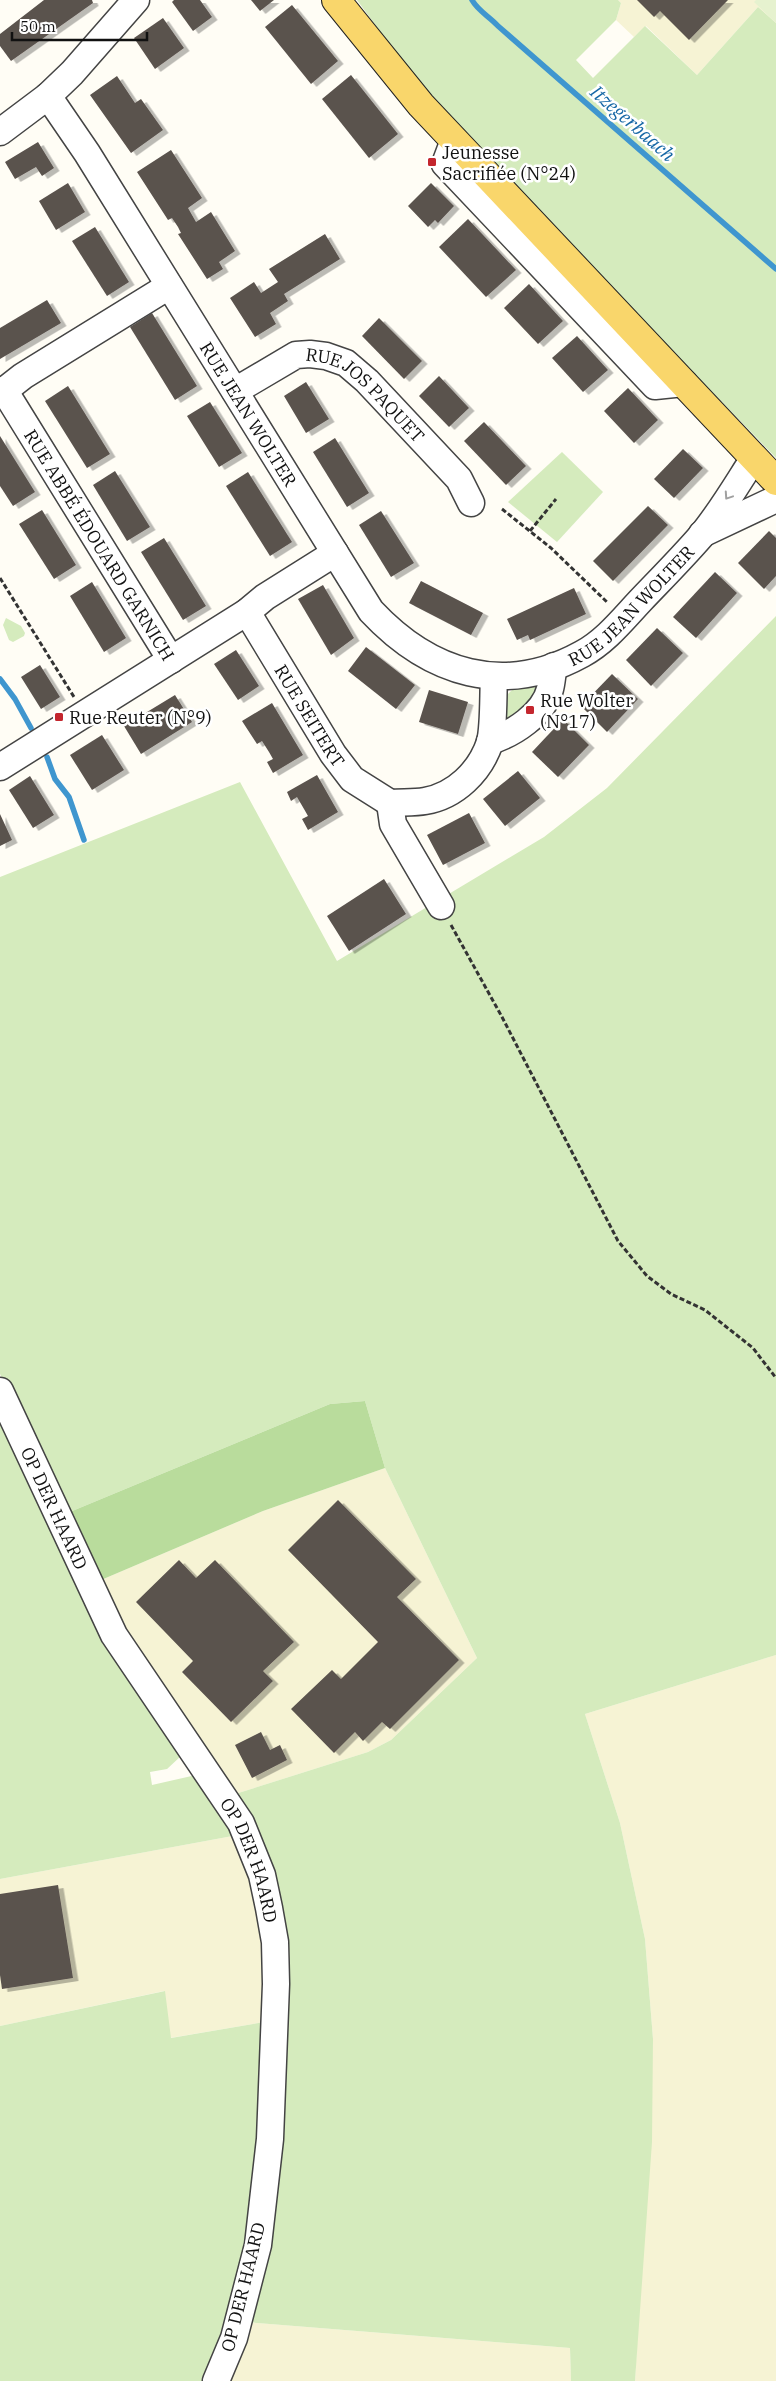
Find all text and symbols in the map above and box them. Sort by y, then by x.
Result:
scale bar [12,10,148,42]
text: 50 m [20,17,56,36]
water label: Itzegerbaach [585,79,681,167]
place label: Jeunesse Sacrifiée (N°24) [442,141,576,185]
marker: Jeunesse Sacrifiée (N°24) [426,156,438,168]
street label: RUE JEAN WOLTER [195,337,302,490]
street label: RUE JOS PAQUET [304,342,430,447]
street label: RUE ABBÉ ÉDOUARD GARNICH [19,425,180,665]
one-way arrow [725,490,734,500]
street label: RUE JEAN WOLTER [564,540,699,671]
street label: RUE SEITERT [270,660,350,771]
place label: Rue Wolter (N°17) [540,689,633,733]
marker: Rue Wolter (N°17) [524,704,536,716]
place label: Rue Reuter (N°9) [69,706,212,729]
marker: Rue Reuter (N°9) [53,711,65,723]
street label: OP DER HAARD [16,1443,93,1573]
street label: OP DER HAARD [215,1793,283,1924]
street label: OP DER HAARD [216,2220,270,2354]

